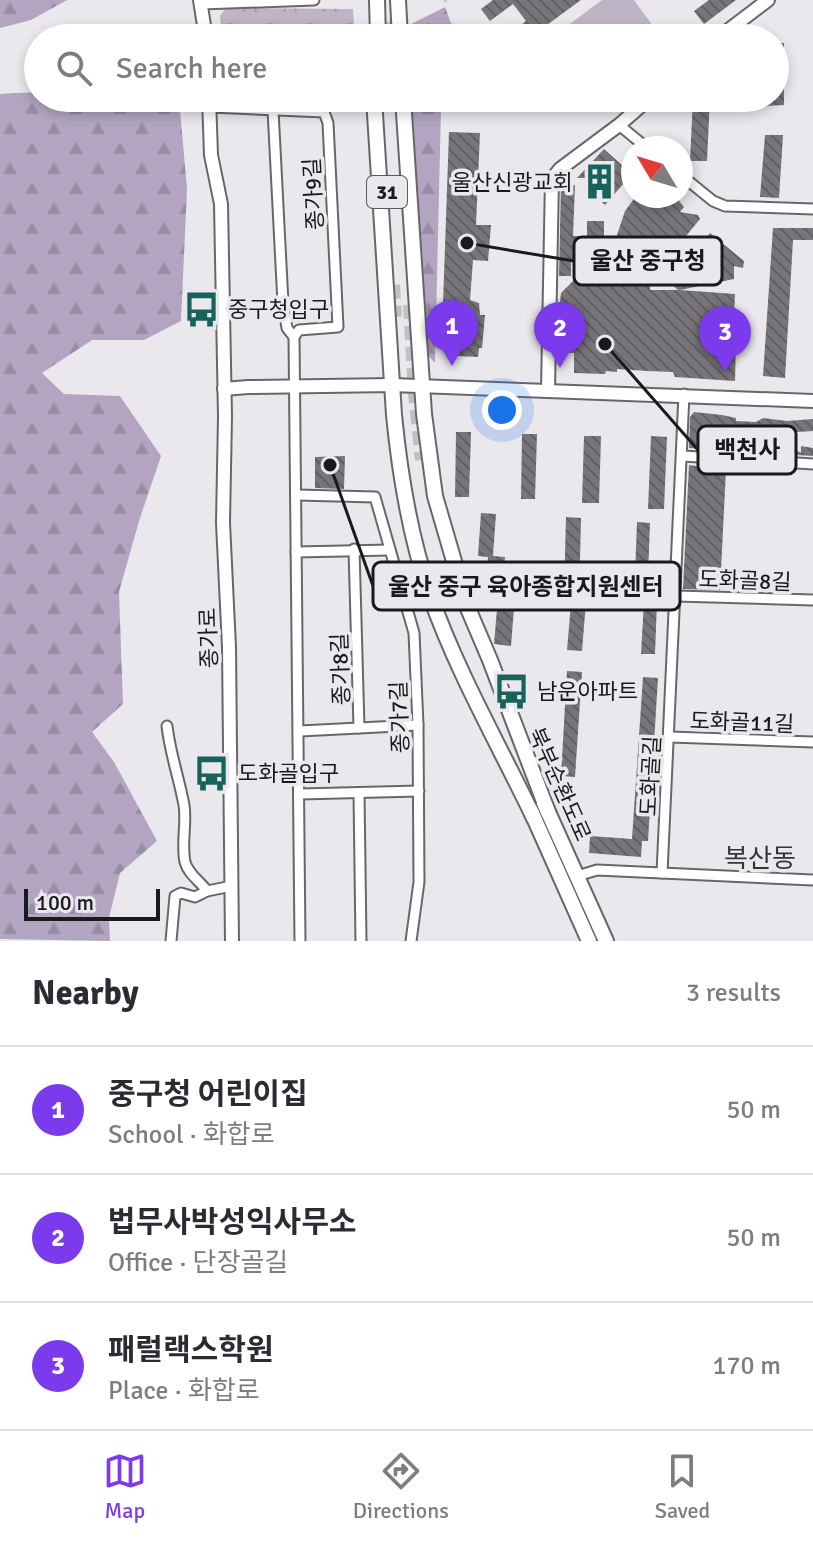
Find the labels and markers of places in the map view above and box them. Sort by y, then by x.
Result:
building icon: 울산신광교회 [580,163,618,201]
place label: 울산신광교회 [452,169,573,196]
callout: 울산 중구청 [574,237,722,285]
bus stop icon: 중구청입구 [183,290,221,328]
place label: 중구청입구 [228,296,329,323]
pin: 1 [426,300,478,366]
pin: 2 [534,302,586,368]
pin: 3 [699,306,751,372]
callout: 백천사 [698,426,796,474]
callout: 울산 중구 육아종합지원센터 [373,562,680,610]
bus stop icon: 남운아파트 [492,672,530,710]
place label: 남운아파트 [537,678,638,705]
bus stop icon: 도화골입구 [193,754,231,792]
place label: 도화골입구 [238,760,339,787]

